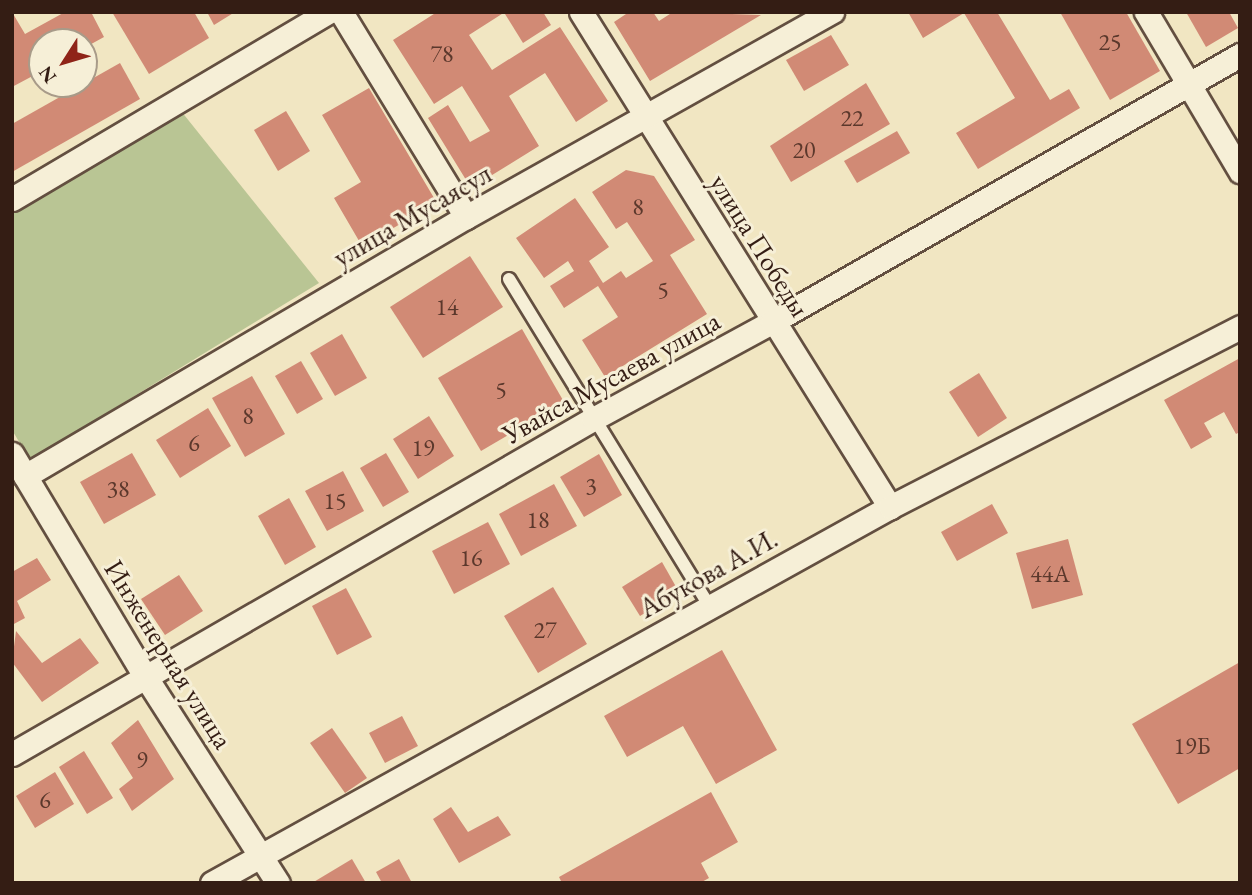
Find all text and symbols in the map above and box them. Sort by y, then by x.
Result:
north arrow [28,28,98,98]
house number: 25 [1098,28,1122,56]
house number: 78 [430,40,454,68]
text: N [33,61,62,88]
house number: 22 [840,104,864,132]
house number: 20 [792,136,816,164]
street label: улица Мусаясул [327,156,497,274]
street label: улица Победы [703,167,817,323]
house number: 8 [632,193,644,221]
house number: 5 [657,276,669,304]
house number: 14 [435,293,459,321]
street label: Увайса Мусаева улица [496,303,726,451]
house number: 5 [495,376,507,404]
house number: 8 [242,402,254,430]
house number: 6 [188,429,200,457]
house number: 19 [411,434,435,462]
house number: 3 [585,472,597,500]
house number: 38 [106,475,130,503]
house number: 15 [323,487,347,515]
house number: 18 [526,506,550,534]
street label: Абукова А.И. [633,521,783,625]
house number: 16 [459,544,483,572]
street label: Инженерная улица [97,553,241,755]
house number: 44А [1030,560,1070,588]
house number: 27 [533,616,557,644]
house number: 19Б [1173,732,1211,760]
house number: 9 [136,746,148,774]
house number: 6 [39,786,51,814]

